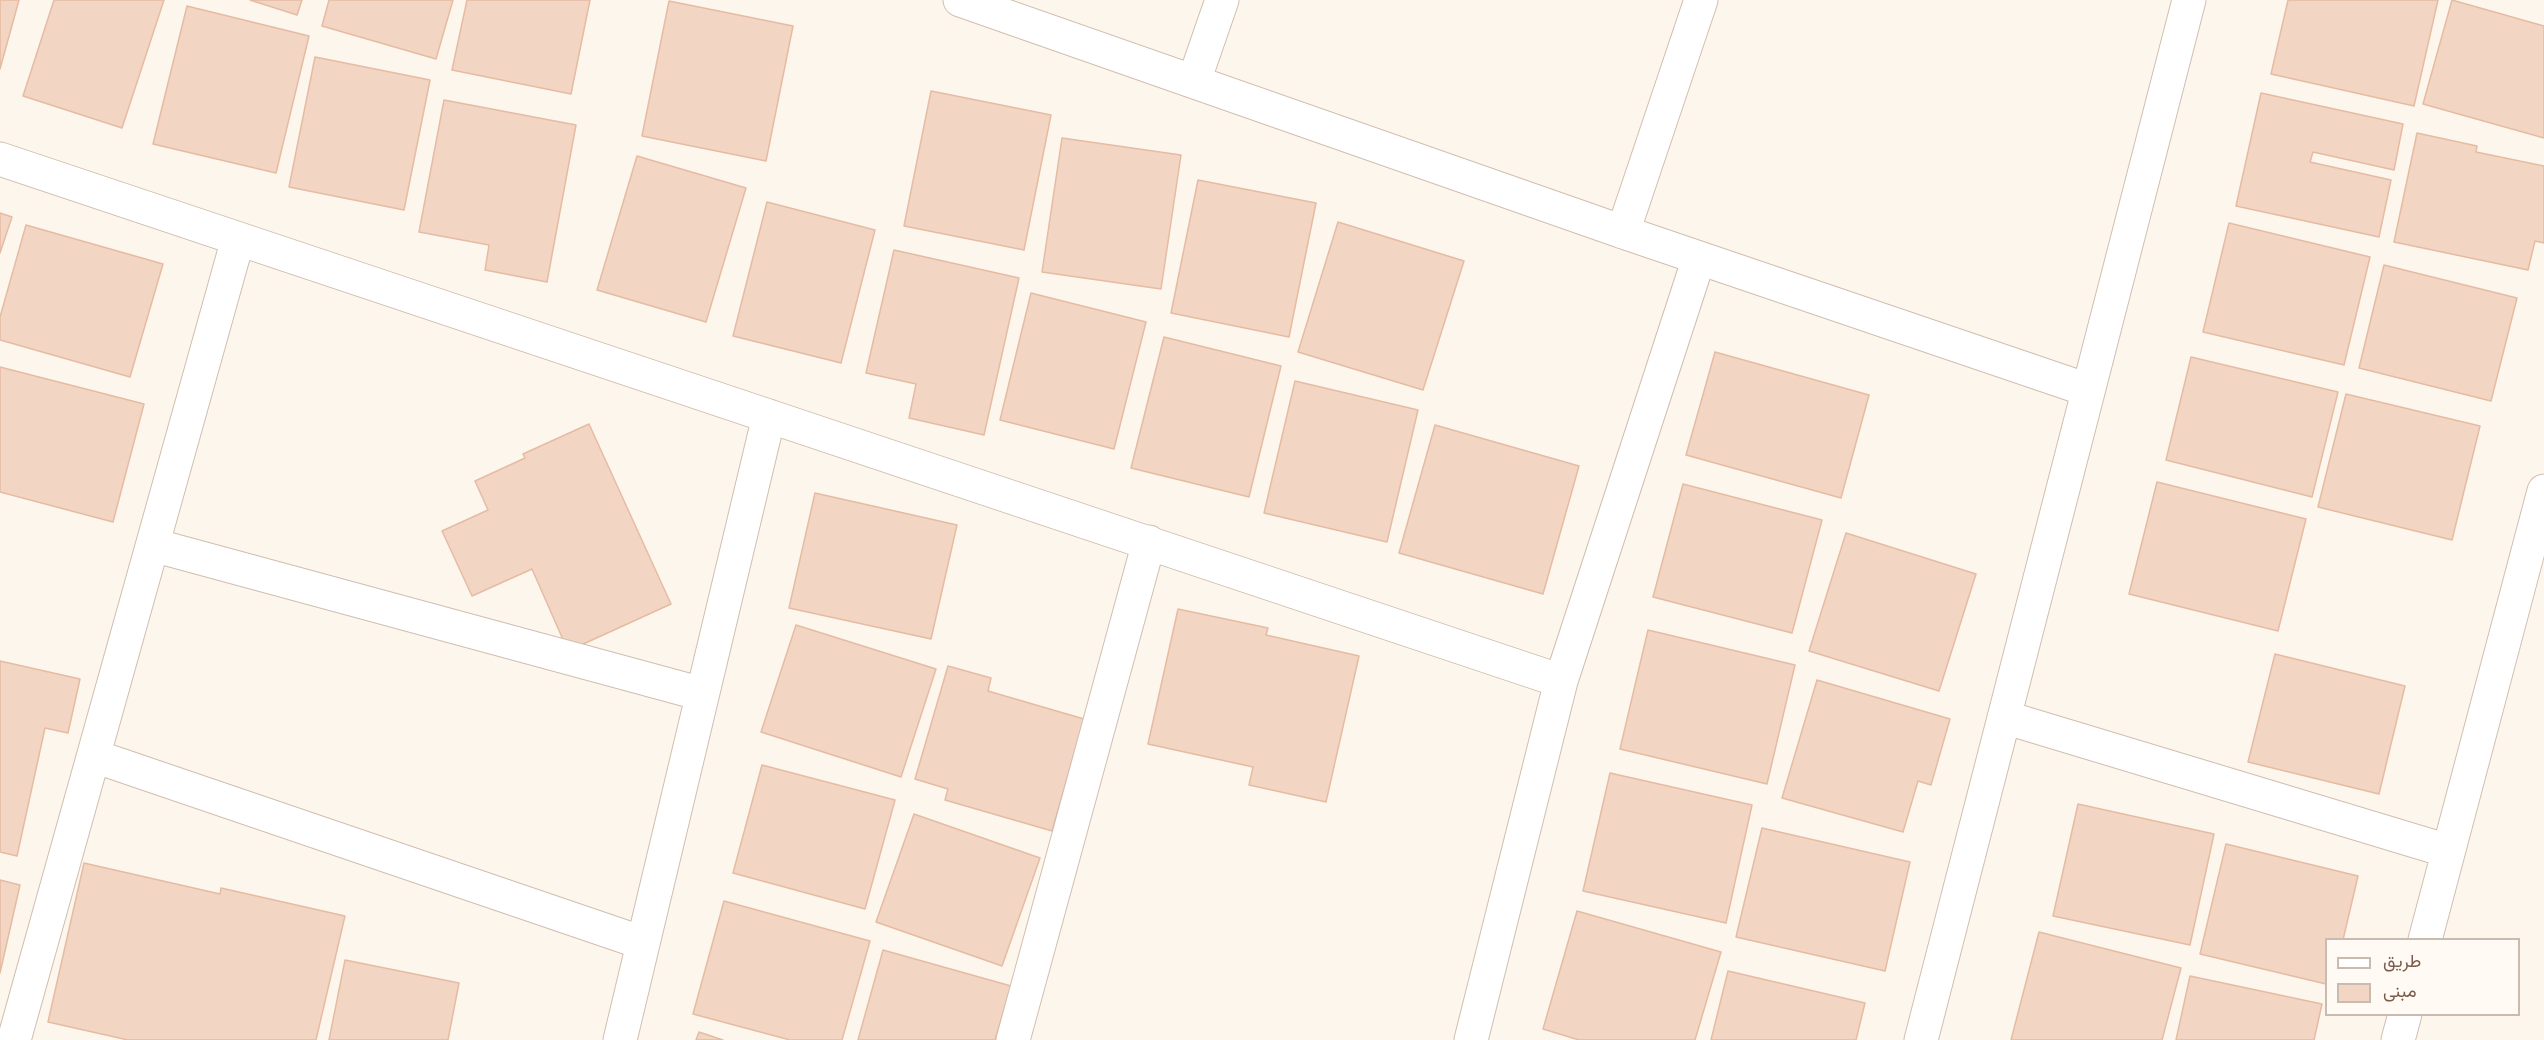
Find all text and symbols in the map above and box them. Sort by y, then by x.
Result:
legend [2325,938,2520,1016]
text: طريق [2383,949,2421,972]
text: مبنى [2383,979,2417,1002]

